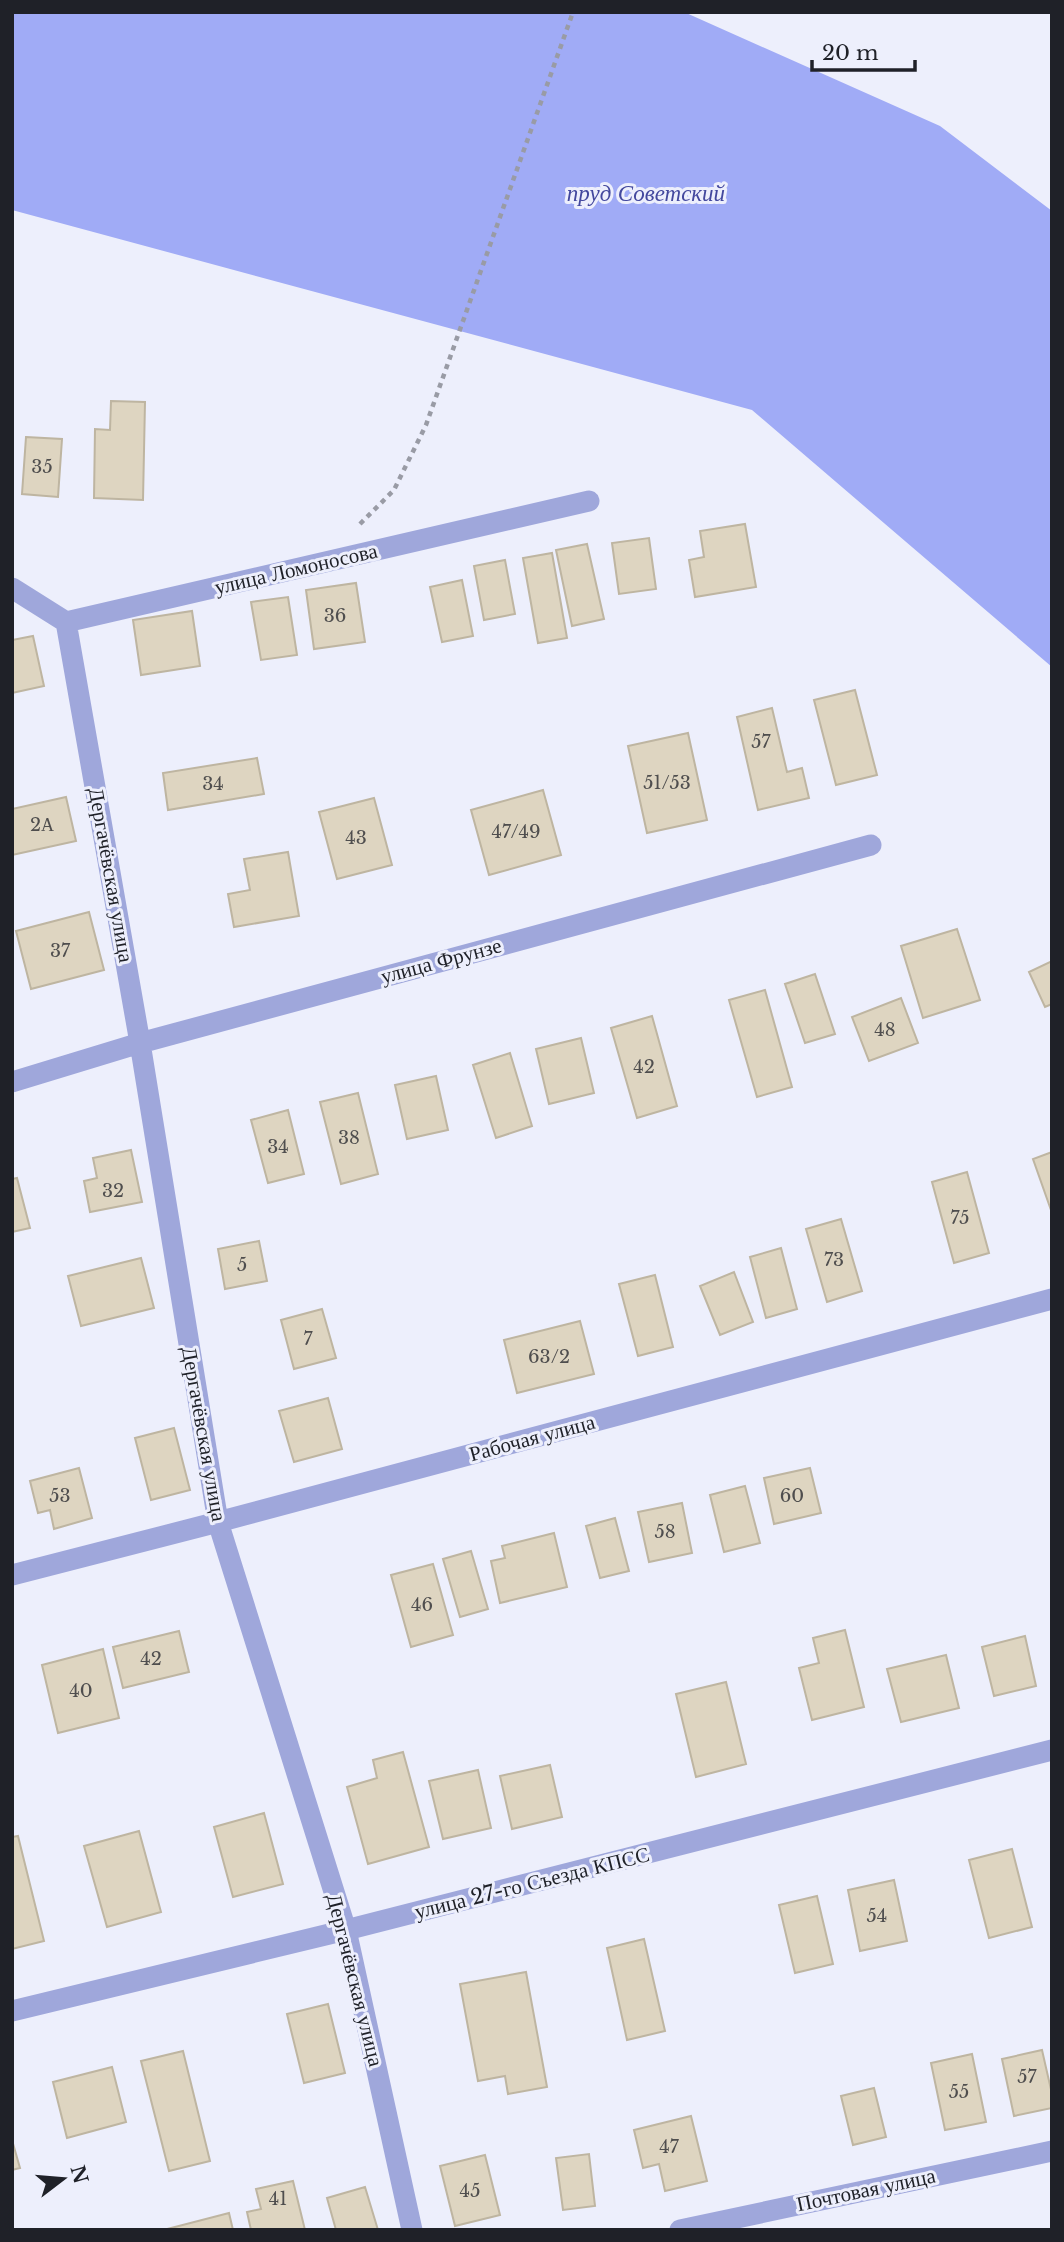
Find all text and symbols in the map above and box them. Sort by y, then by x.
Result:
scale bar [812,28,915,72]
text: 20 m [822,40,879,66]
water label: пруд Советский [567,179,726,207]
house number: 35 [31,456,53,478]
street label: улица Ломоносова [212,537,381,600]
house number: 36 [324,605,346,627]
house number: 57 [751,731,772,753]
house number: 51/53 [643,772,691,794]
house number: 34 [202,773,224,795]
street label: Дергачёвская улица [83,785,139,965]
house number: 2А [30,814,54,836]
house number: 47/49 [491,821,541,843]
house number: 43 [345,827,367,849]
street label: улица Фрунзе [378,932,504,990]
house number: 37 [50,940,71,962]
house number: 48 [874,1019,896,1041]
house number: 42 [633,1056,655,1078]
house number: 38 [338,1127,360,1149]
house number: 34 [267,1136,289,1158]
house number: 32 [102,1180,124,1202]
house number: 75 [950,1207,970,1229]
house number: 73 [824,1249,844,1271]
house number: 5 [237,1254,247,1276]
house number: 7 [303,1328,313,1350]
street label: Дергачёвская улица [176,1344,232,1524]
house number: 63/2 [528,1346,570,1368]
street label: Рабочая улица [466,1409,598,1467]
house number: 53 [49,1485,71,1507]
house number: 60 [780,1485,804,1507]
house number: 58 [654,1521,676,1543]
house number: 46 [411,1594,433,1616]
house number: 42 [140,1648,162,1670]
house number: 40 [69,1680,93,1702]
street label: улица 27-го Съезда КПСС [412,1841,652,1925]
street label: Дергачёвская улица [321,1891,389,2070]
house number: 54 [867,1905,887,1927]
house number: 57 [1017,2066,1038,2088]
house number: 55 [949,2081,969,2103]
house number: 47 [659,2136,680,2158]
north arrow [28,2144,98,2214]
street label: Почтовая улица [794,2162,939,2217]
text: N [65,2163,92,2186]
house number: 45 [460,2180,480,2202]
house number: 41 [269,2188,287,2210]

